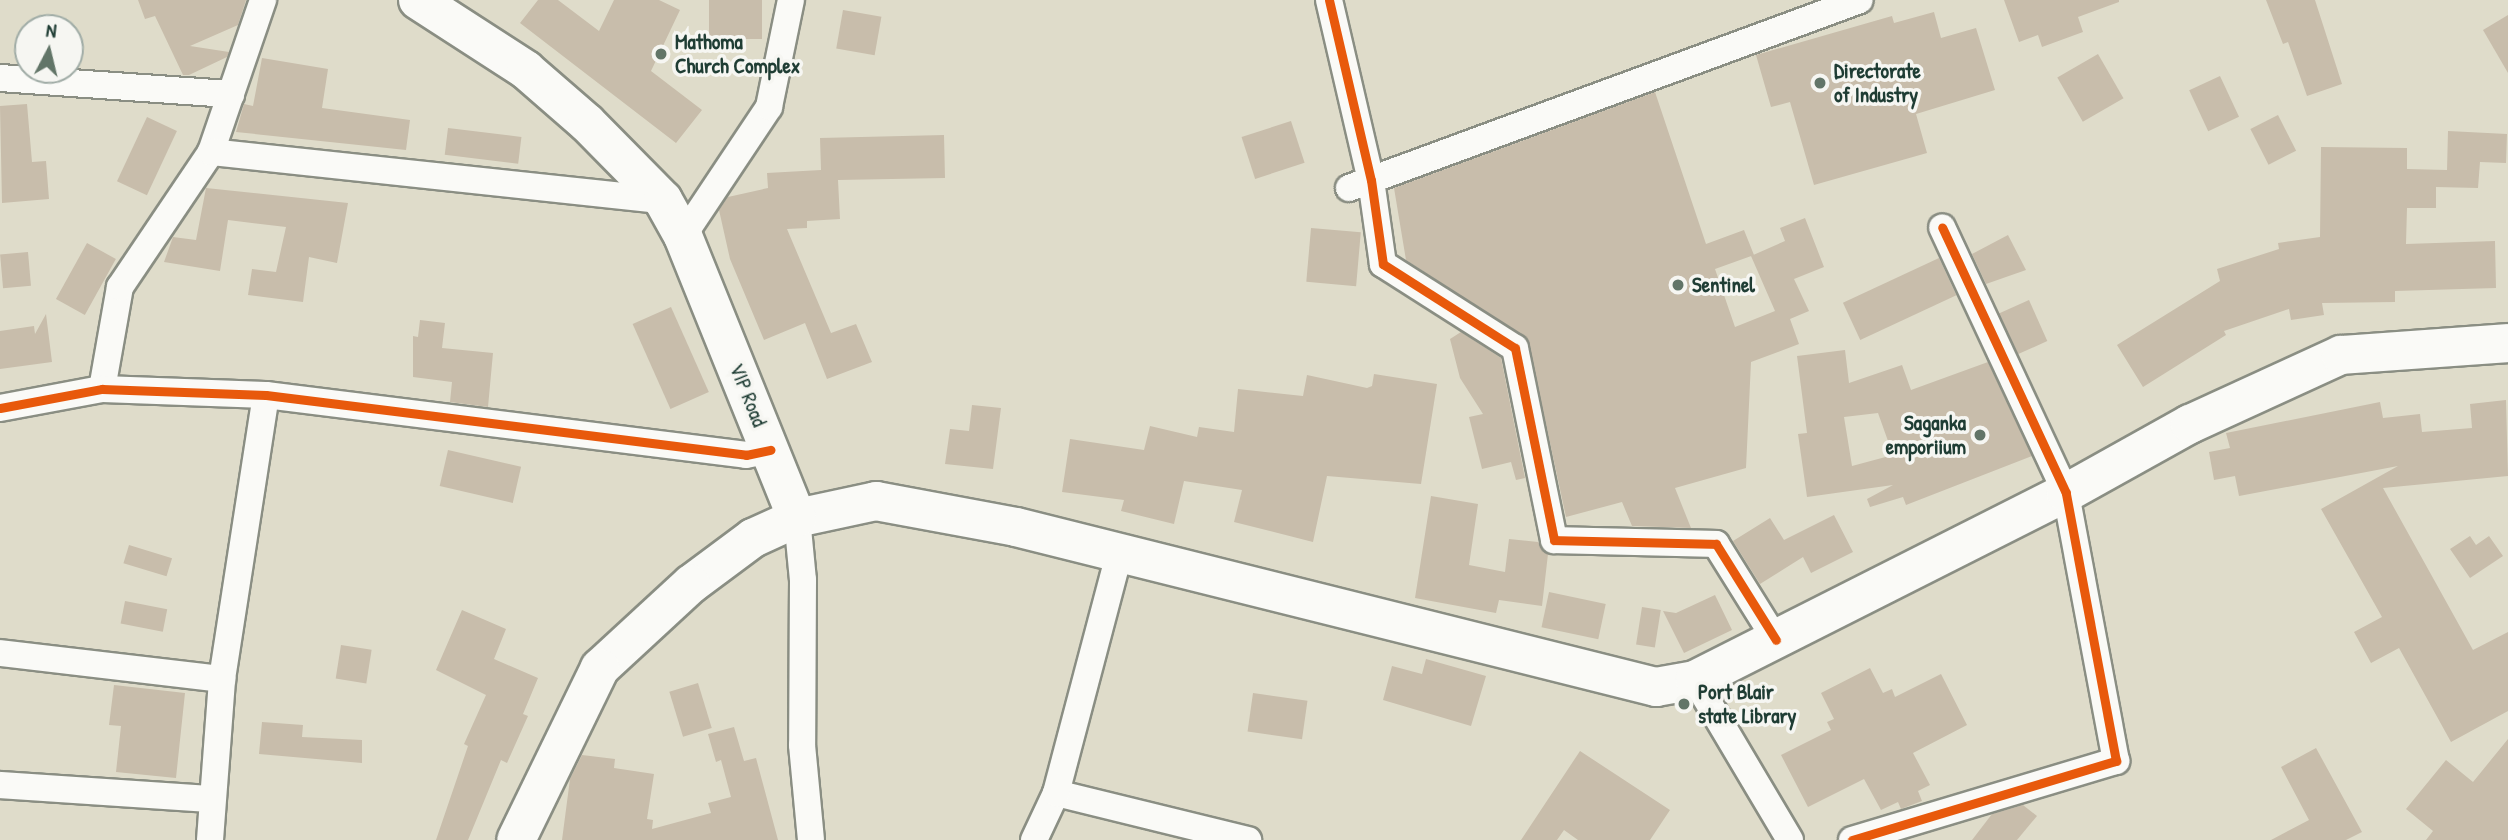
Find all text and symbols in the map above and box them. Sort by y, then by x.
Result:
north arrow [14,14,84,84]
text: N [45,17,58,44]
place label: Mathoma Church Complex [675,29,800,79]
marker: Mathoma Church Complex [653,46,669,62]
place label: Directorate of Industry [1834,58,1921,108]
marker: Directorate of Industry [1812,75,1828,91]
place label: Sentinel [1692,272,1755,298]
marker: Sentinel [1670,277,1686,293]
street label: VIP Road [724,360,772,430]
place label: Saganka emporiium [1886,410,1966,460]
marker: Saganka emporiium [1972,427,1988,443]
place label: Port Blair state Library [1698,679,1796,729]
marker: Port Blair state Library [1676,696,1692,712]

